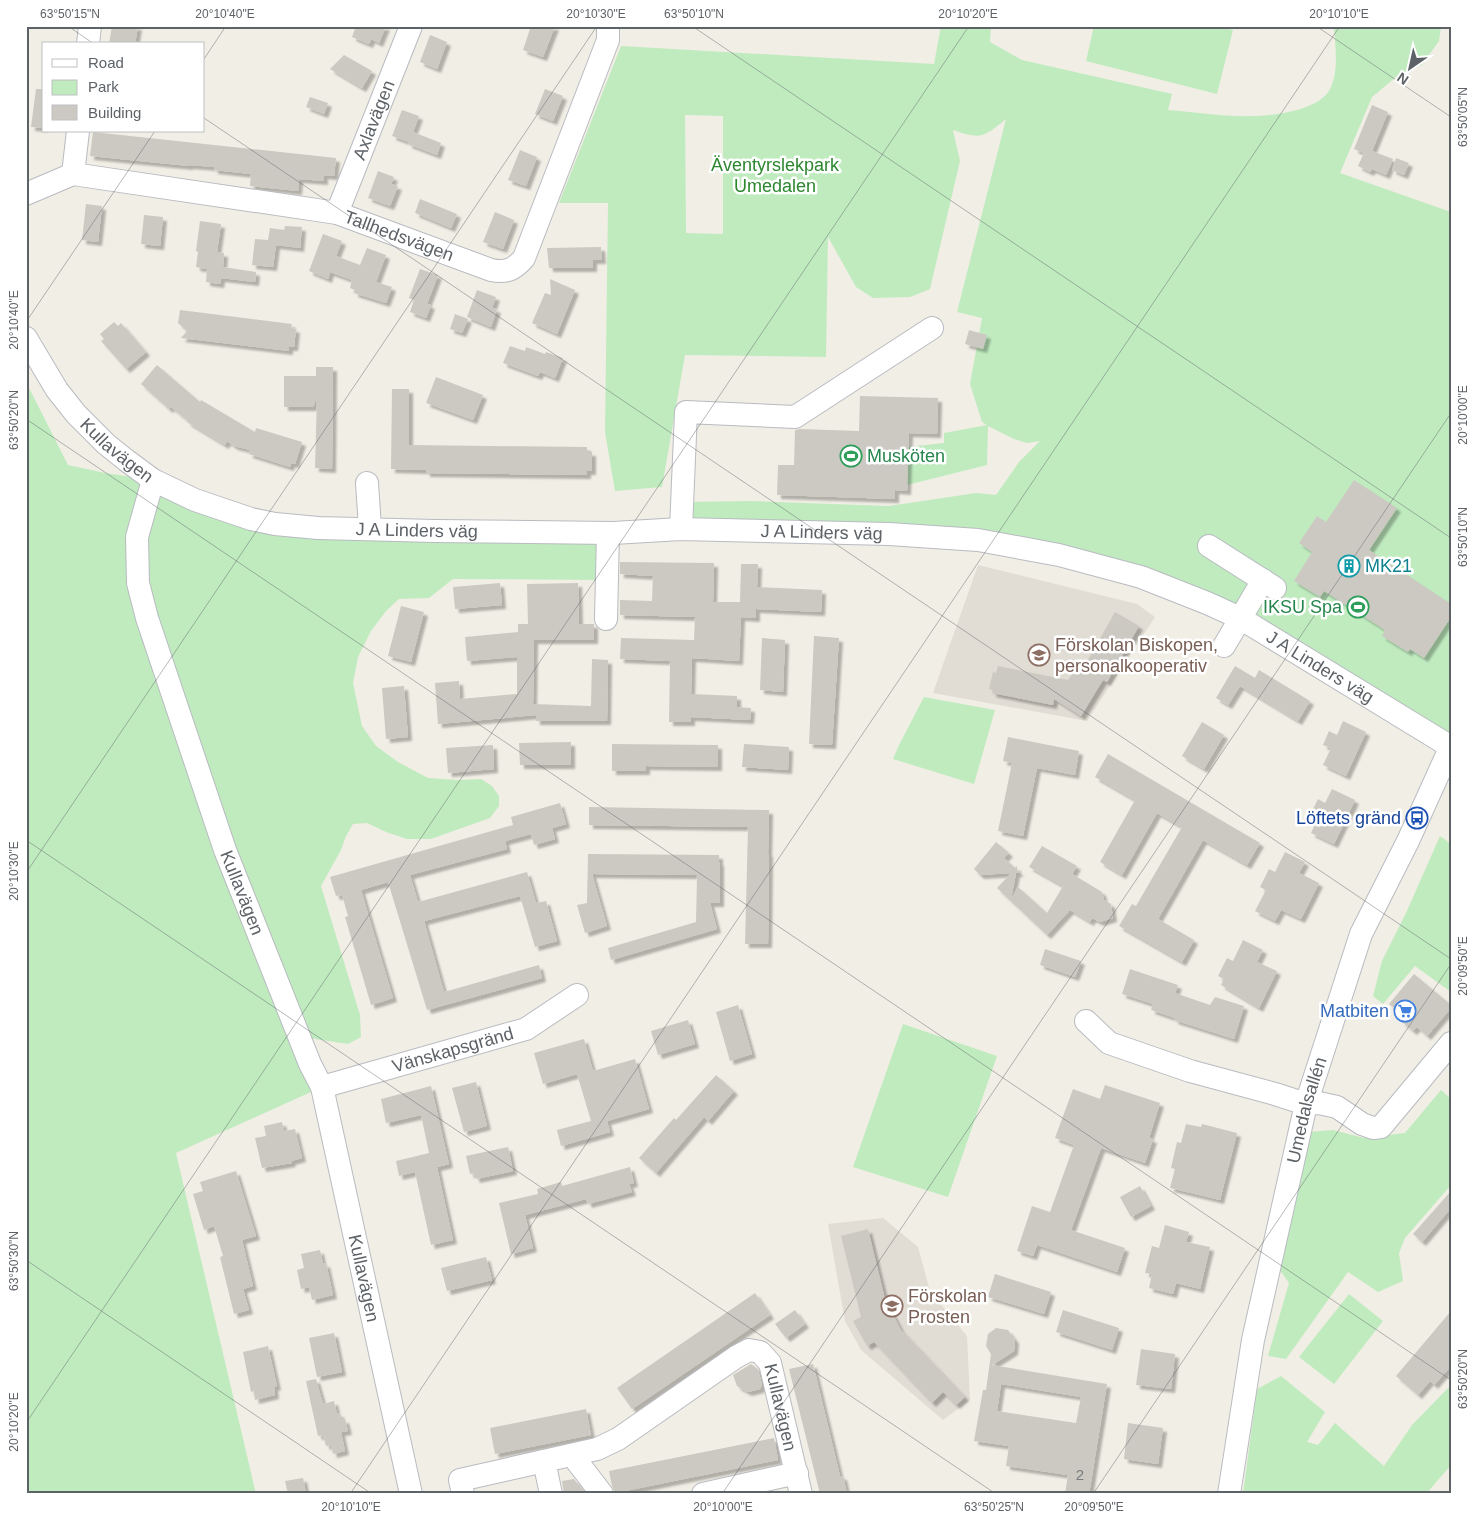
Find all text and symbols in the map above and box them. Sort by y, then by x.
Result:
text: 63°50'15"N [40,7,100,21]
text: 20°10'40"E [195,7,255,21]
text: 20°10'30"E [566,7,626,21]
text: 63°50'10"N [664,7,724,21]
text: 20°10'20"E [938,7,998,21]
text: 20°10'10"E [1309,7,1369,21]
legend [42,42,205,132]
north arrow [1384,42,1434,92]
text: Road [88,54,124,71]
text: N [1394,69,1411,88]
street label: Axlavägen [349,77,399,163]
text: Park [88,78,119,95]
text: 63°50'05"N [1456,87,1470,147]
text: Building [88,104,141,121]
park label: Äventyrslekpark Umedalen [711,155,840,196]
street label: Tallhedsvägen [341,207,456,265]
text: 20°10'40"E [7,290,21,350]
text: 20°10'00"E [1456,385,1470,445]
text: 63°50'20"N [7,390,21,450]
street label: Kullavägen [76,414,157,487]
sports icon: Musköten [839,444,863,468]
place label: Musköten [867,446,945,466]
text: 63°50'10"N [1456,507,1470,567]
street label: J A Linders väg [356,519,478,541]
street label: J A Linders väg [760,521,883,544]
building icon: MK21 [1337,554,1361,578]
place label: MK21 [1365,556,1412,576]
sports icon: IKSU Spa [1346,595,1370,619]
place label: IKSU Spa [1263,597,1343,617]
street label: J A Linders väg [1263,627,1377,707]
place label: Förskolan Biskopen, personalkooperativ [1055,635,1218,676]
school or university icon: Förskolan Biskopen, personalkooperativ [1027,643,1051,667]
bus stop icon: Löftets gränd [1405,806,1429,830]
place label: Löftets gränd [1296,808,1401,828]
text: 20°10'30"E [7,841,21,901]
street label: Kullavägen [216,848,268,938]
text: 20°09'50"E [1456,936,1470,996]
supermarket icon: Matbiten [1393,999,1417,1023]
place label: Matbiten [1320,1001,1389,1021]
street label: Vänskapsgränd [390,1023,516,1077]
street label: Umedalsallén [1283,1054,1331,1165]
text: 63°50'30"N [7,1231,21,1291]
street label: Kullavägen [345,1233,383,1324]
place label: Förskolan Prosten [908,1286,987,1327]
school or university icon: Förskolan Prosten [880,1294,904,1318]
text: 63°50'20"N [1456,1349,1470,1409]
street label: Kullavägen [760,1362,800,1453]
text: 20°10'20"E [7,1392,21,1452]
house number: 2 [1076,1466,1084,1483]
text: 20°10'10"E [321,1500,381,1514]
text: 20°10'00"E [693,1500,753,1514]
text: 63°50'25"N [964,1500,1024,1514]
text: 20°09'50"E [1064,1500,1124,1514]

